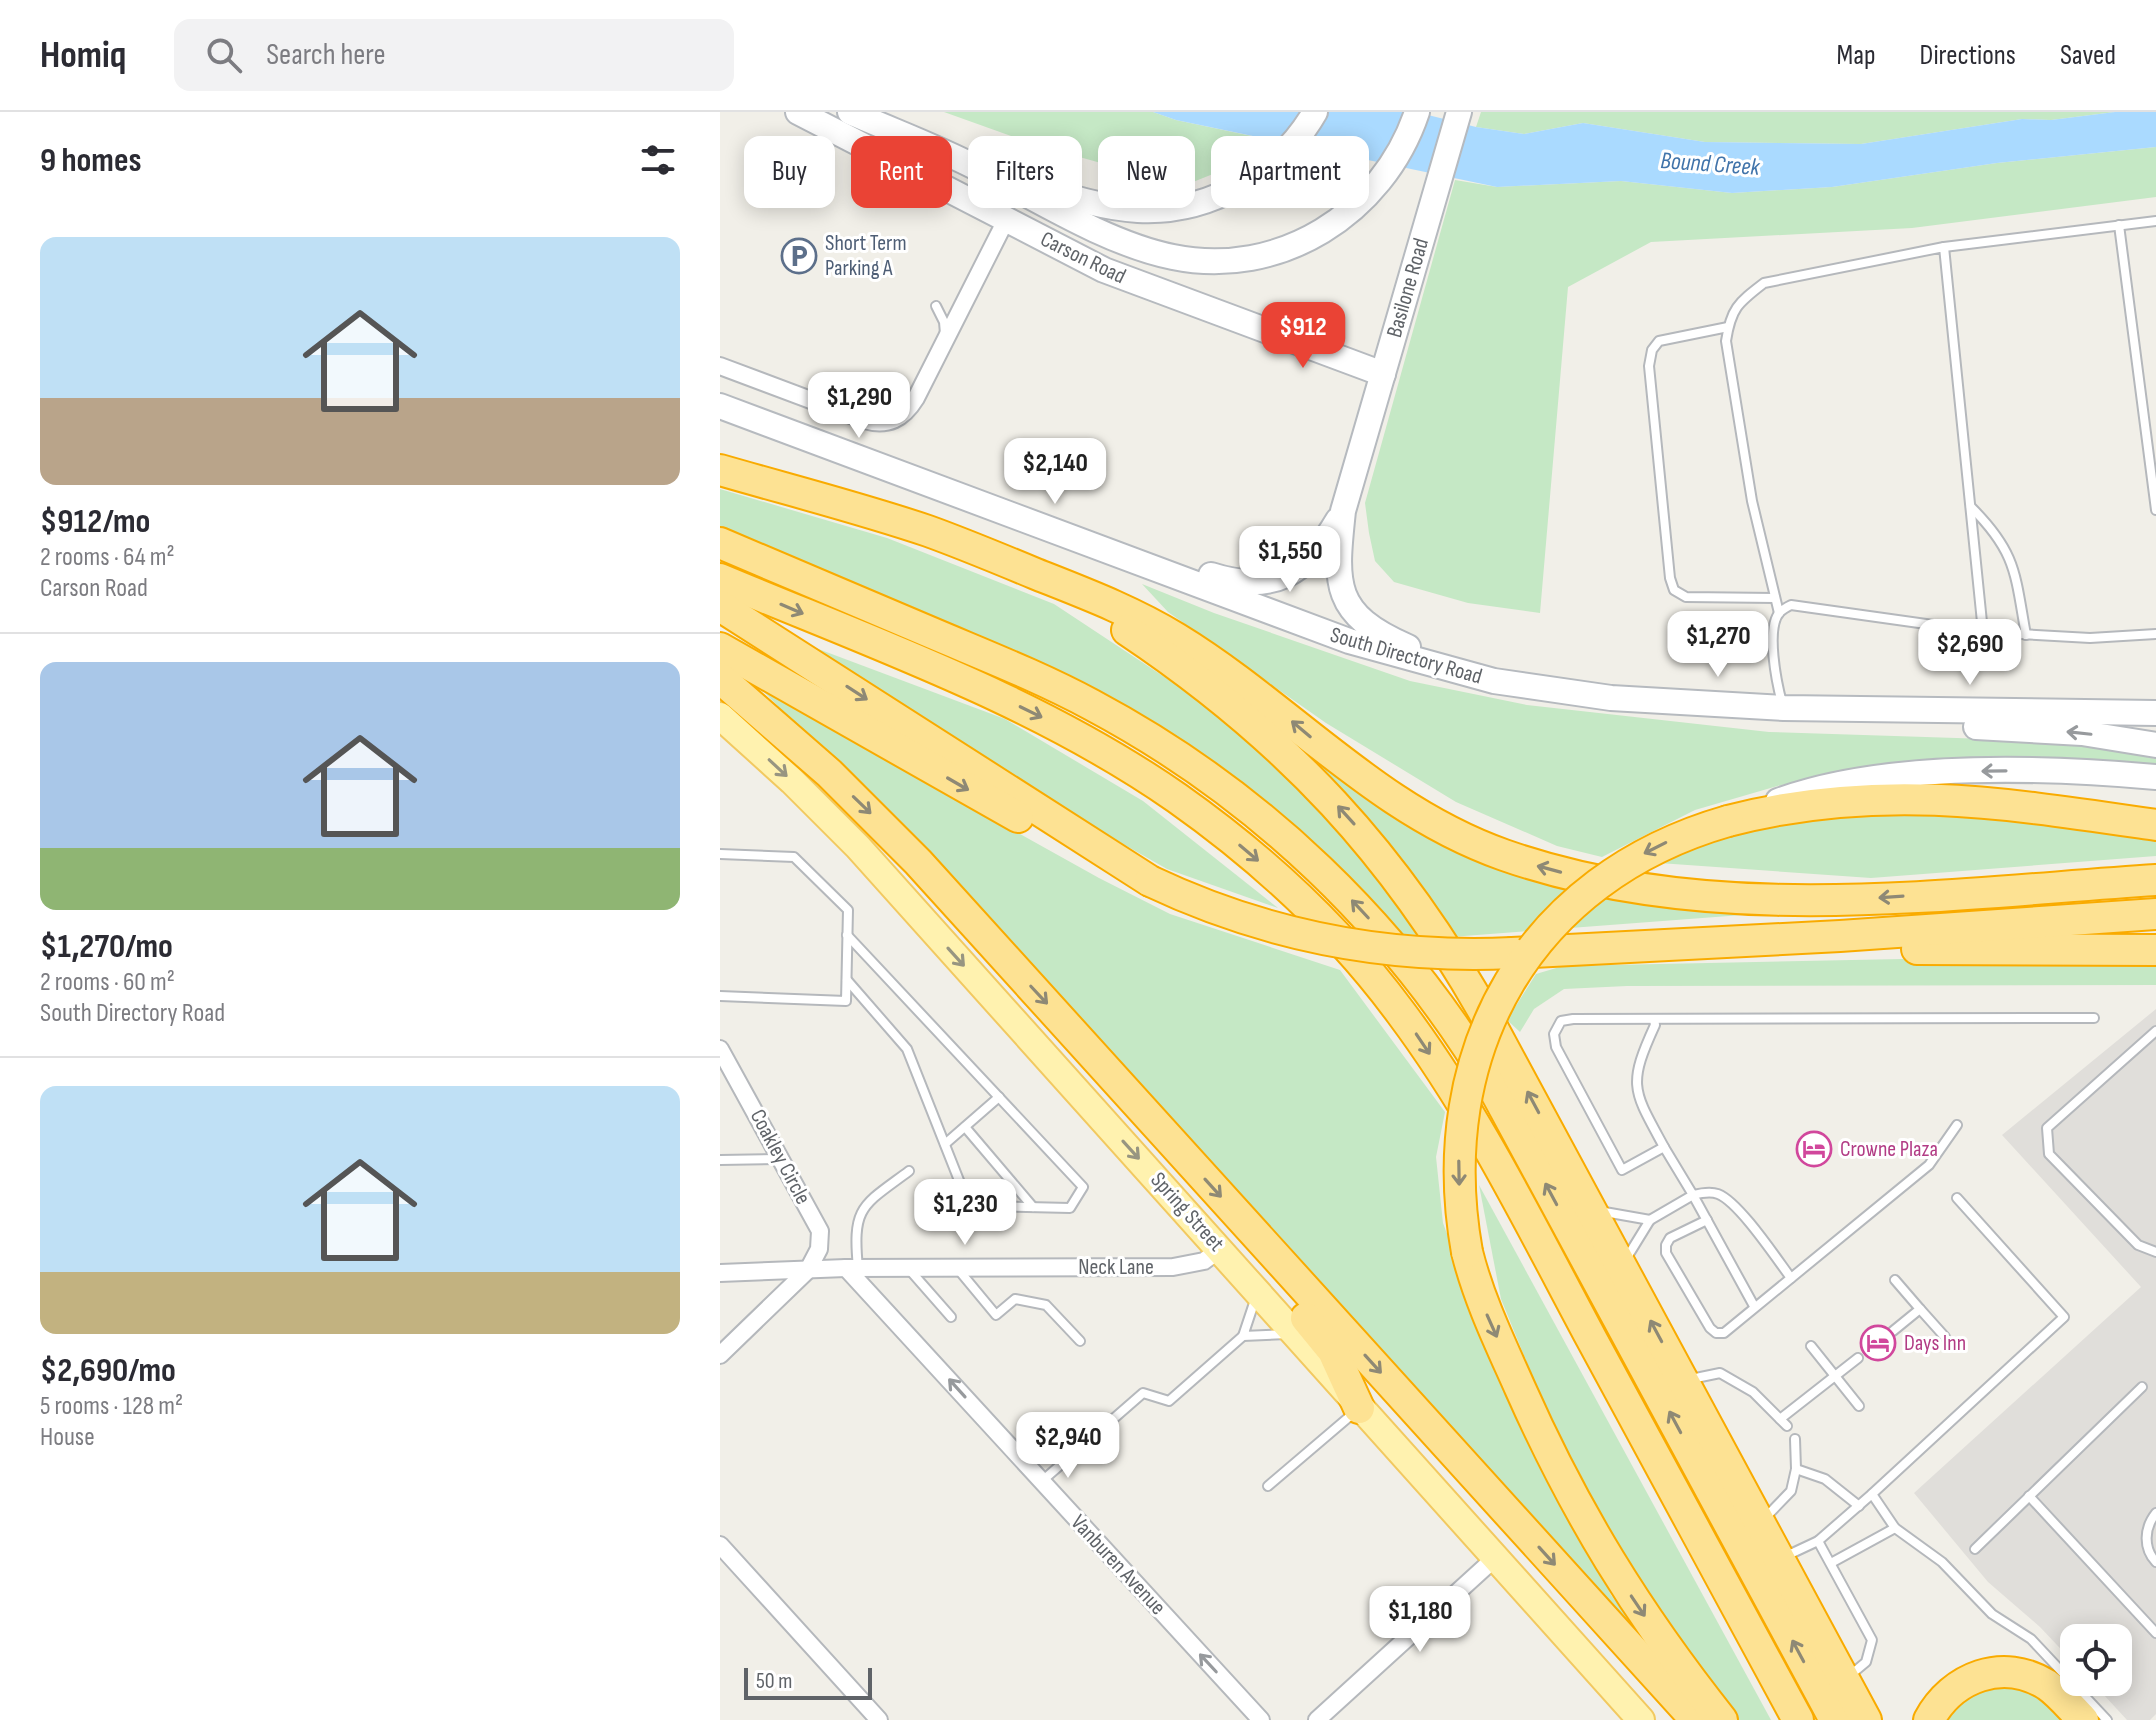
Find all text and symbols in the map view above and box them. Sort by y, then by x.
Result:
search box [174,19,734,91]
text: Homiq [40,33,126,78]
icon: search [202,33,246,77]
text: Search here [266,37,386,73]
text: Map [1837,39,1876,72]
text: Directions [1920,39,2016,72]
text: Saved [2060,39,2116,72]
chip: Buy [744,136,835,208]
chip: Rent [851,136,952,208]
chip: Filters [968,136,1082,208]
chip: New [1098,136,1195,208]
chip: Apartment [1211,136,1369,208]
icon: filters [636,138,680,182]
text: 9 homes [40,140,141,181]
water label: Bound Creek [1660,146,1761,182]
street label: Carson Road [1036,226,1130,290]
place label: Short Term Parking A [825,230,907,282]
street label: Basilone Road [1381,235,1435,341]
parking icon: Short Term Parking A [780,237,818,275]
icon: home [288,289,432,433]
pin: $912 [1256,302,1350,370]
text: $912 [1279,312,1327,343]
pin: $1,290 [794,372,924,440]
text: $1,290 [826,382,892,413]
pin: $2,140 [990,438,1120,506]
text: $2,140 [1022,448,1088,479]
text: $912/mo [40,501,150,542]
pin: $1,550 [1225,526,1355,594]
text: $1,550 [1257,536,1323,567]
text: 2 rooms · 64 m² [40,542,175,573]
text: Carson Road [40,573,148,604]
one-way arrow [779,603,804,618]
pin: $1,270 [1653,611,1783,679]
pin: $2,690 [1905,619,2035,687]
street label: South Directory Road [1327,621,1485,691]
text: $1,270 [1685,621,1751,652]
text: $2,690 [1936,629,2004,660]
one-way arrow [845,685,868,701]
one-way arrow [1018,705,1042,720]
icon: home [288,714,432,858]
one-way arrow [1291,720,1311,738]
one-way arrow [2066,726,2093,741]
one-way arrow [768,758,788,776]
one-way arrow [1981,763,2008,779]
one-way arrow [946,777,969,793]
one-way arrow [852,795,872,814]
one-way arrow [1336,805,1355,825]
one-way arrow [1643,841,1667,857]
one-way arrow [1238,844,1258,862]
one-way arrow [1537,861,1563,876]
one-way arrow [1878,890,1905,905]
one-way arrow [1350,899,1369,919]
text: $1,270/mo [40,926,173,967]
one-way arrow [947,946,965,966]
text: 2 rooms · 60 m² [40,967,175,998]
one-way arrow [1030,984,1048,1004]
text: South Directory Road [40,998,225,1029]
one-way arrow [1415,1033,1431,1055]
one-way arrow [1524,1091,1540,1115]
street label: Coakley Circle [744,1105,816,1209]
hotel icon: Crowne Plaza [1795,1130,1833,1168]
place label: Crowne Plaza [1840,1136,1938,1163]
icon: home [288,1138,432,1282]
one-way arrow [1121,1140,1140,1160]
one-way arrow [1451,1159,1466,1186]
street label: Spring Street [1144,1167,1230,1257]
one-way arrow [1204,1177,1222,1197]
pin: $1,230 [900,1179,1030,1247]
one-way arrow [1543,1182,1559,1206]
text: $1,230 [932,1189,998,1220]
street label: Neck Lane [1078,1254,1154,1281]
one-way arrow [1485,1314,1500,1338]
one-way arrow [1648,1320,1664,1343]
hotel icon: Days Inn [1859,1324,1897,1362]
place label: Days Inn [1904,1330,1966,1357]
text: $2,690/mo [40,1350,176,1391]
one-way arrow [1363,1353,1381,1373]
one-way arrow [948,1379,966,1399]
text: 5 rooms · 128 m² [40,1391,183,1422]
one-way arrow [1666,1411,1682,1435]
pin: $2,940 [1003,1412,1133,1480]
text: House [40,1422,95,1453]
text: $2,940 [1034,1422,1102,1453]
street label: Vanburen Avenue [1065,1509,1171,1621]
one-way arrow [1538,1546,1556,1566]
pin: $1,180 [1355,1586,1485,1654]
one-way arrow [1629,1594,1646,1616]
text: $1,180 [1387,1596,1453,1627]
map controls [2060,1624,2132,1696]
button: locate [2060,1624,2132,1696]
one-way arrow [1789,1640,1805,1664]
one-way arrow [1200,1653,1218,1673]
scale bar [744,1664,872,1700]
text: 50 m [756,1668,792,1695]

